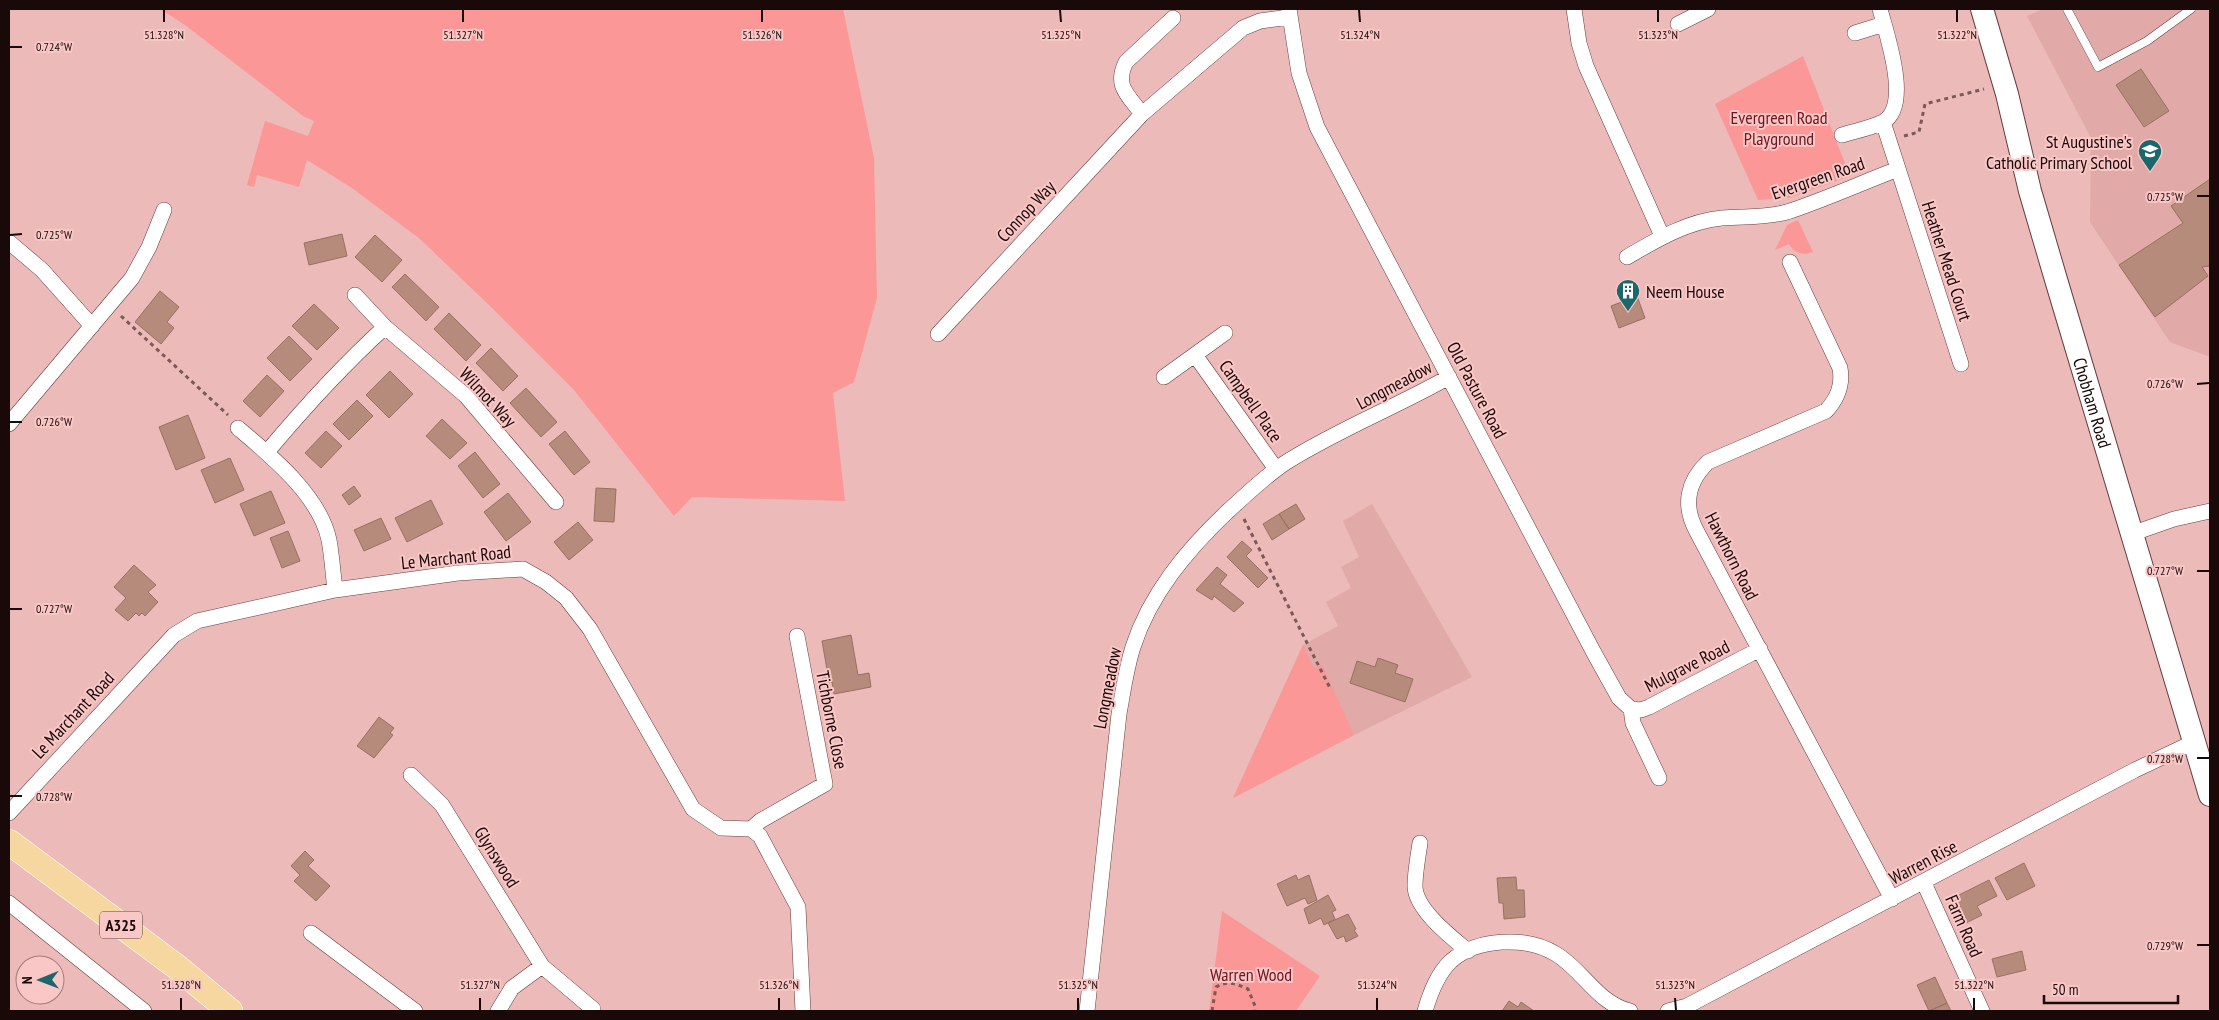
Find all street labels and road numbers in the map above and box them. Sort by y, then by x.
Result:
street label: Evergreen Road [1768,151,1868,205]
street label: Connop Way [992,175,1060,247]
street label: Heather Mead Court [1917,198,1977,324]
street label: Old Pasture Road [1442,338,1512,442]
street label: Campbell Place [1214,355,1288,447]
street label: Longmeadow [1352,355,1436,415]
street label: Chobham Road [2068,355,2117,451]
street label: Wilmot Way [454,362,522,432]
street label: Hawthorn Road [1700,508,1764,604]
street label: Le Marchant Road [400,540,512,574]
street label: Mulgrave Road [1641,635,1733,697]
street label: Longmeadow [1088,645,1126,731]
street label: Le Marchant Road [27,667,119,763]
street label: Tichborne Close [811,669,853,771]
street label: Glynswood [469,822,525,892]
street label: Warren Rise [1885,835,1961,889]
street label: Farm Road [1940,891,1988,961]
road number: A325 [100,912,142,938]

